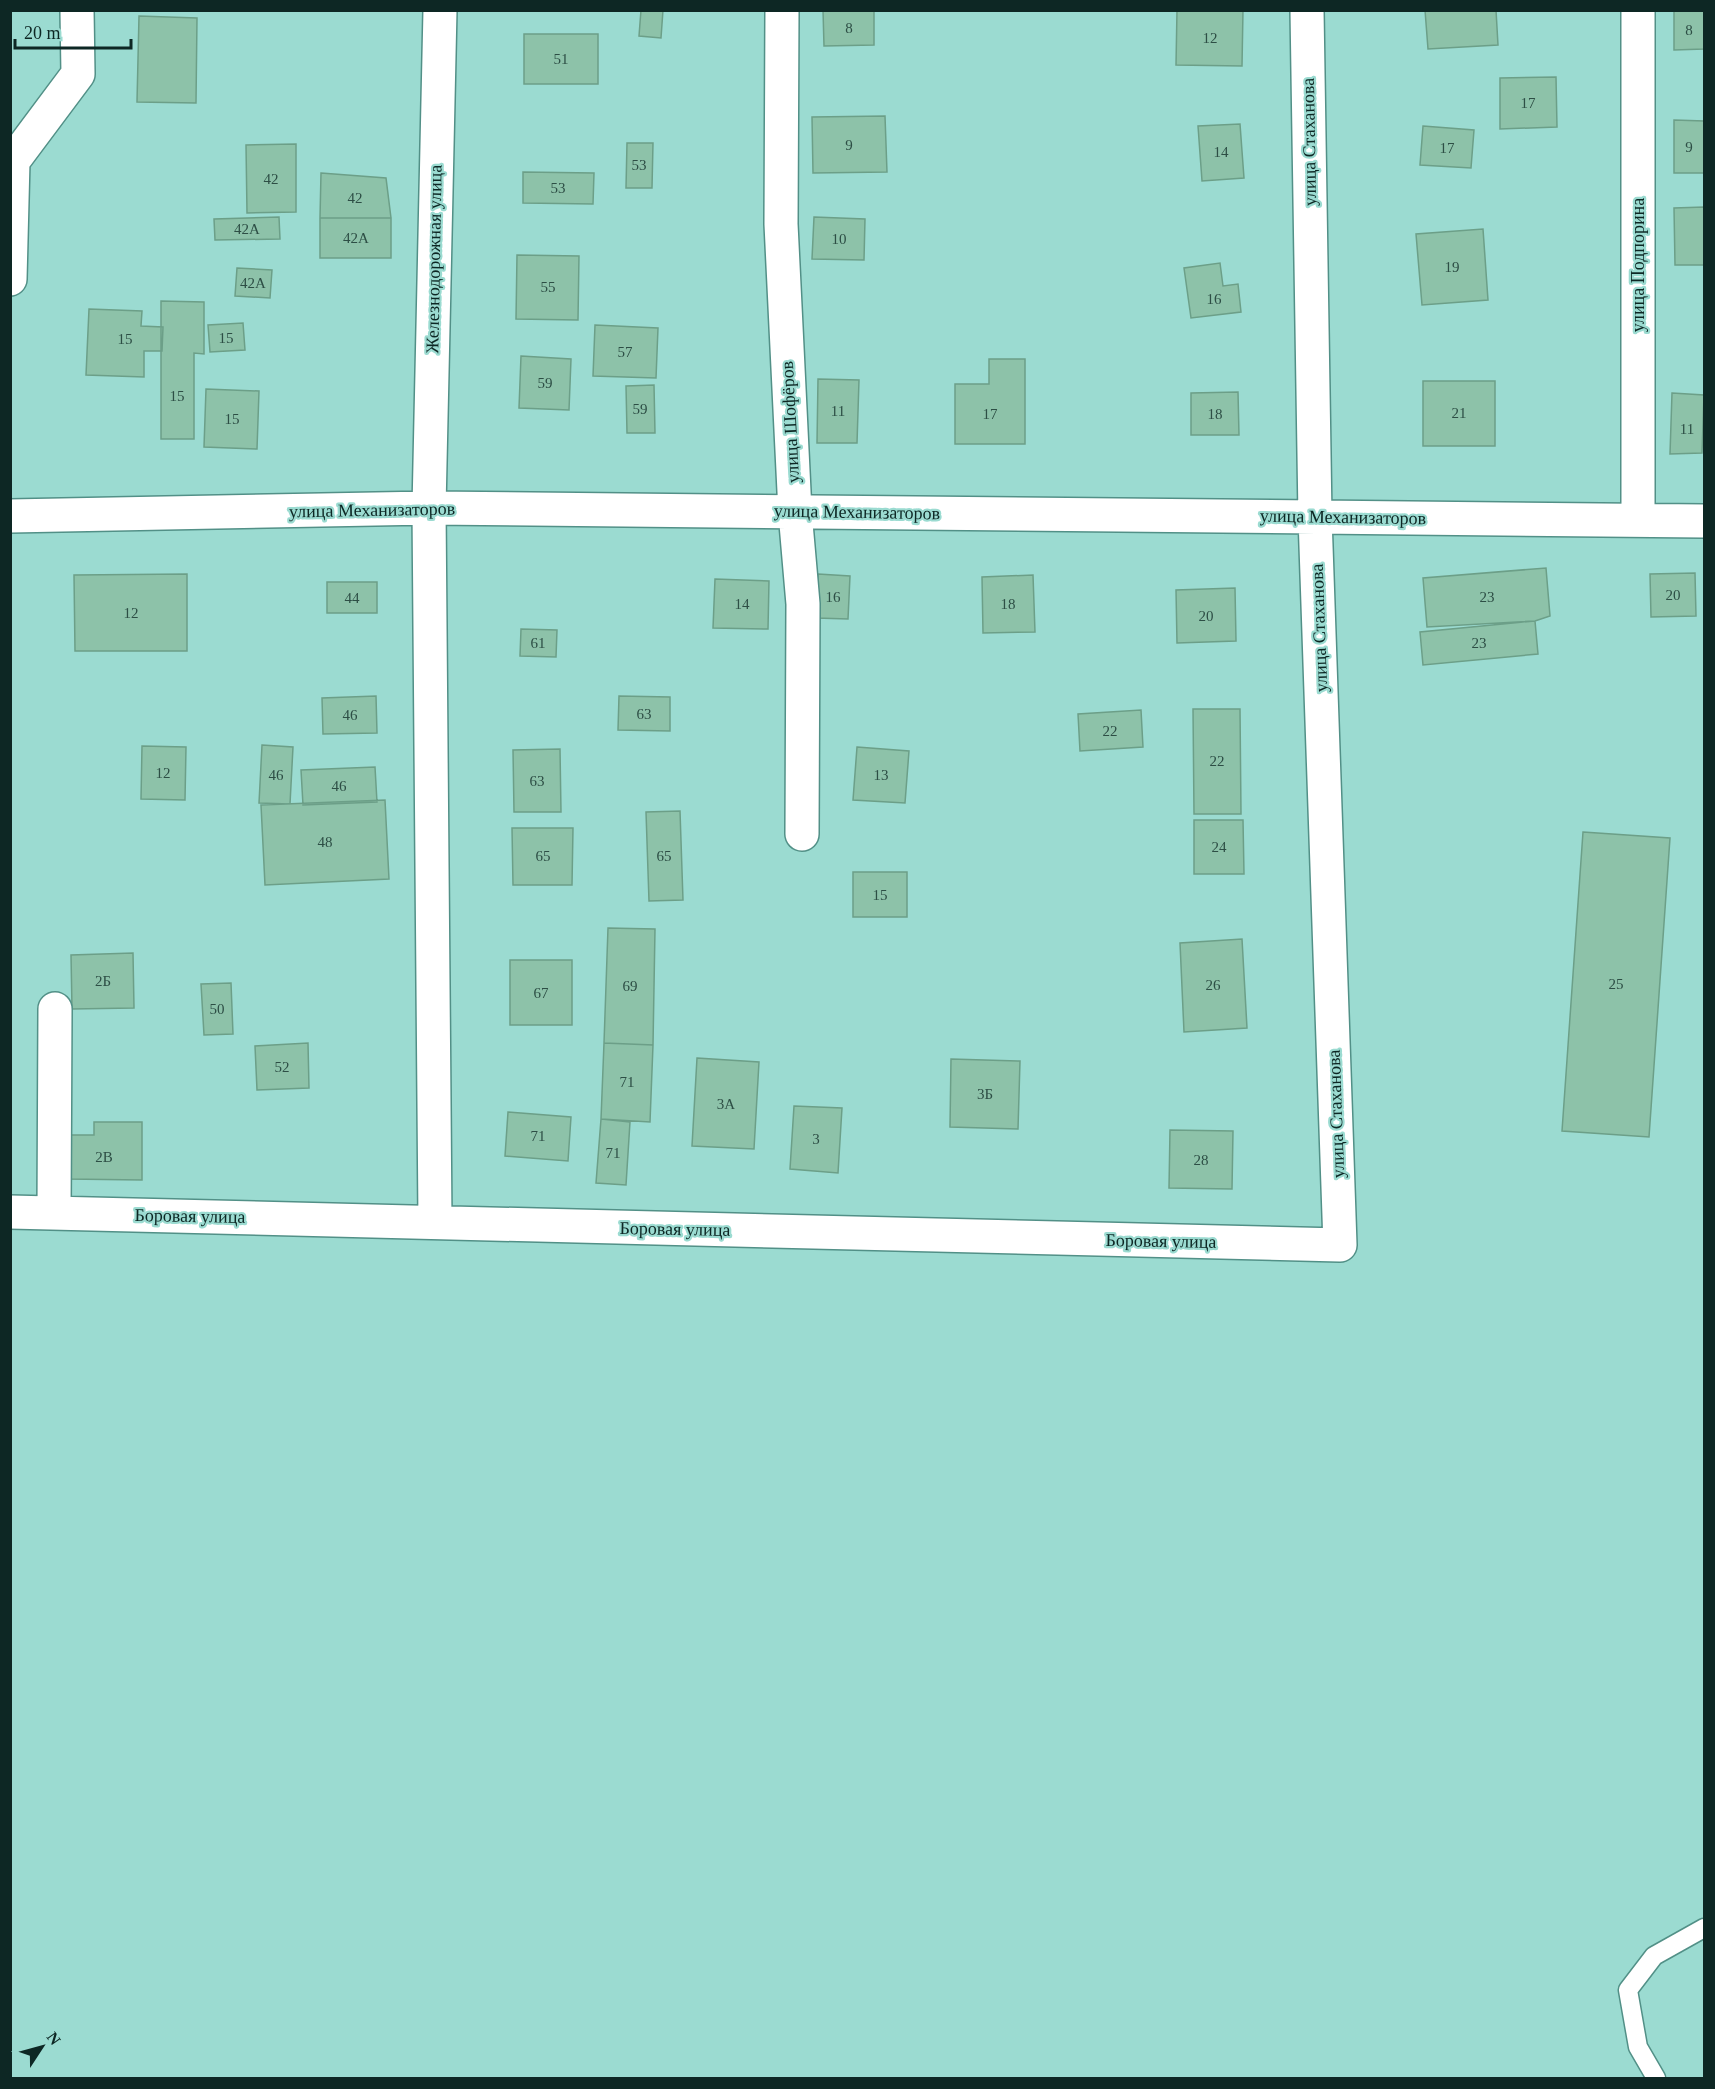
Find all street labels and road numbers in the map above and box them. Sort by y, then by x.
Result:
street label: улица Стаханова [1298,78,1320,206]
street label: Железнодорожная улица [422,165,446,353]
street label: улица Подпорина [1628,198,1648,332]
street label: улица Шофёров [777,360,803,484]
street label: улица Механизаторов [289,499,455,521]
street label: улица Механизаторов [774,501,940,523]
street label: улица Механизаторов [1260,506,1426,528]
street label: улица Стаханова [1307,563,1331,693]
street label: улица Стаханова [1324,1049,1348,1179]
street label: Боровая улица [134,1205,246,1227]
street label: Боровая улица [619,1218,731,1240]
street label: Боровая улица [1105,1230,1217,1252]

